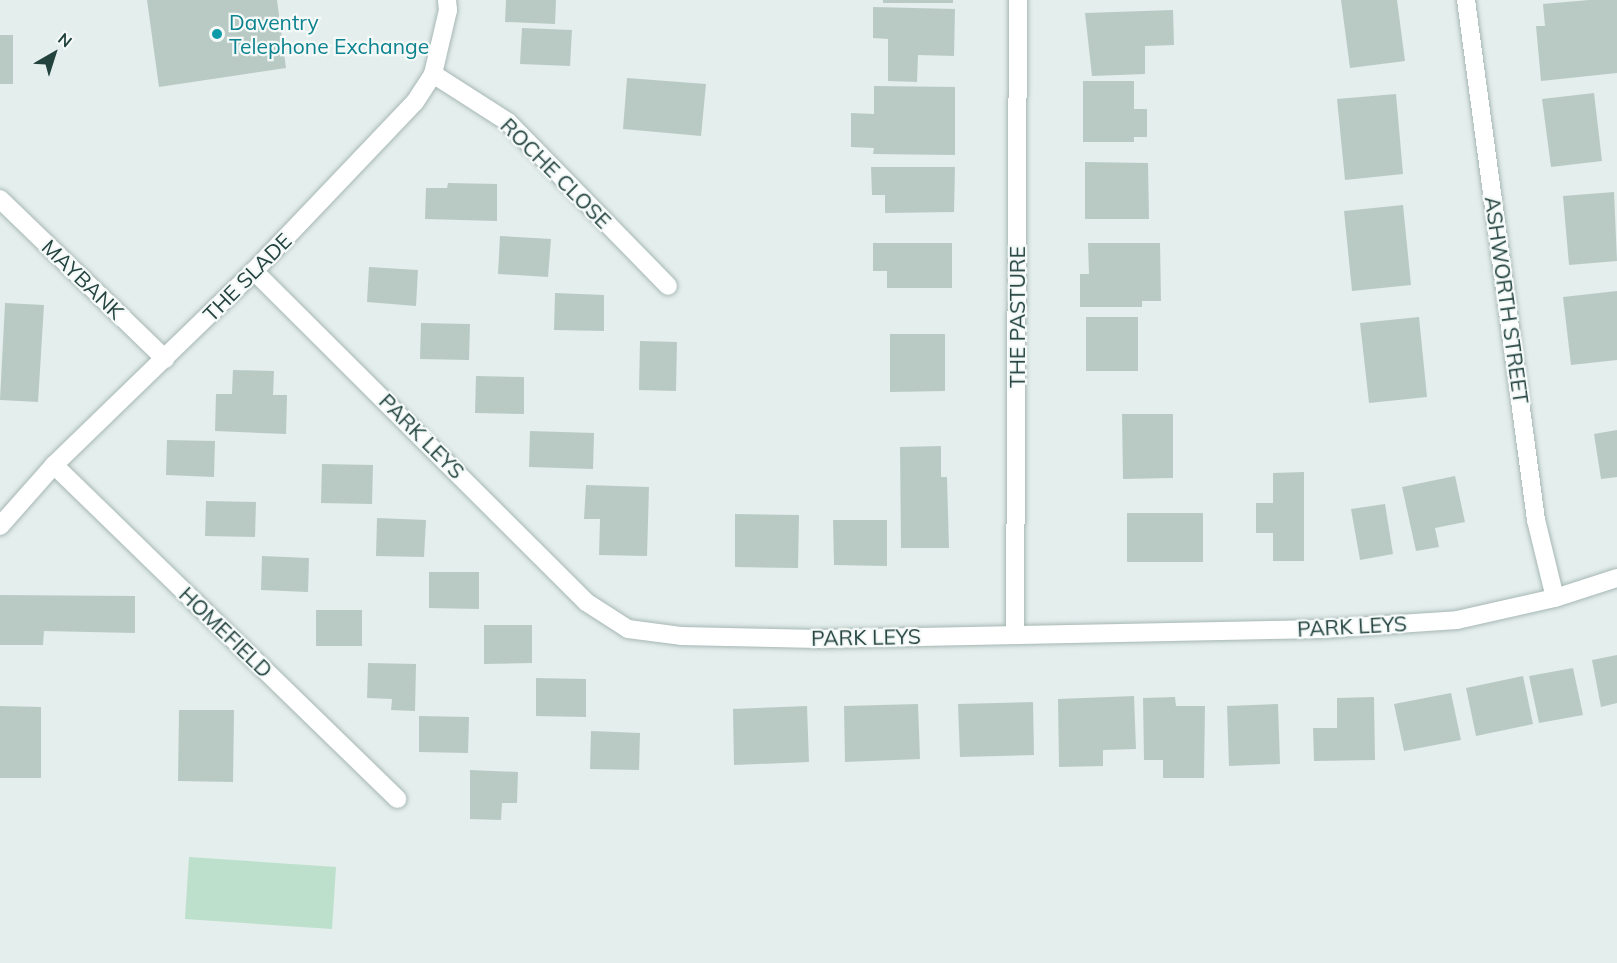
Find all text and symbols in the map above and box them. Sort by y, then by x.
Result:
place label: Daventry Telephone Exchange [229,9,429,59]
north arrow [24,24,84,84]
marker: Daventry Telephone Exchange [210,27,224,41]
text: N [54,28,76,52]
street label: ROCHE CLOSE [496,113,616,233]
street label: ASHWORTH STREET [1480,195,1534,405]
street label: THE SLADE [198,228,296,326]
street label: MAYBANK [37,234,129,324]
street label: THE PASTURE [1004,246,1030,388]
street label: PARK LEYS [374,388,470,484]
street label: HOMEFIELD [174,581,278,683]
street label: PARK LEYS [1296,611,1408,641]
street label: PARK LEYS [811,623,921,651]

